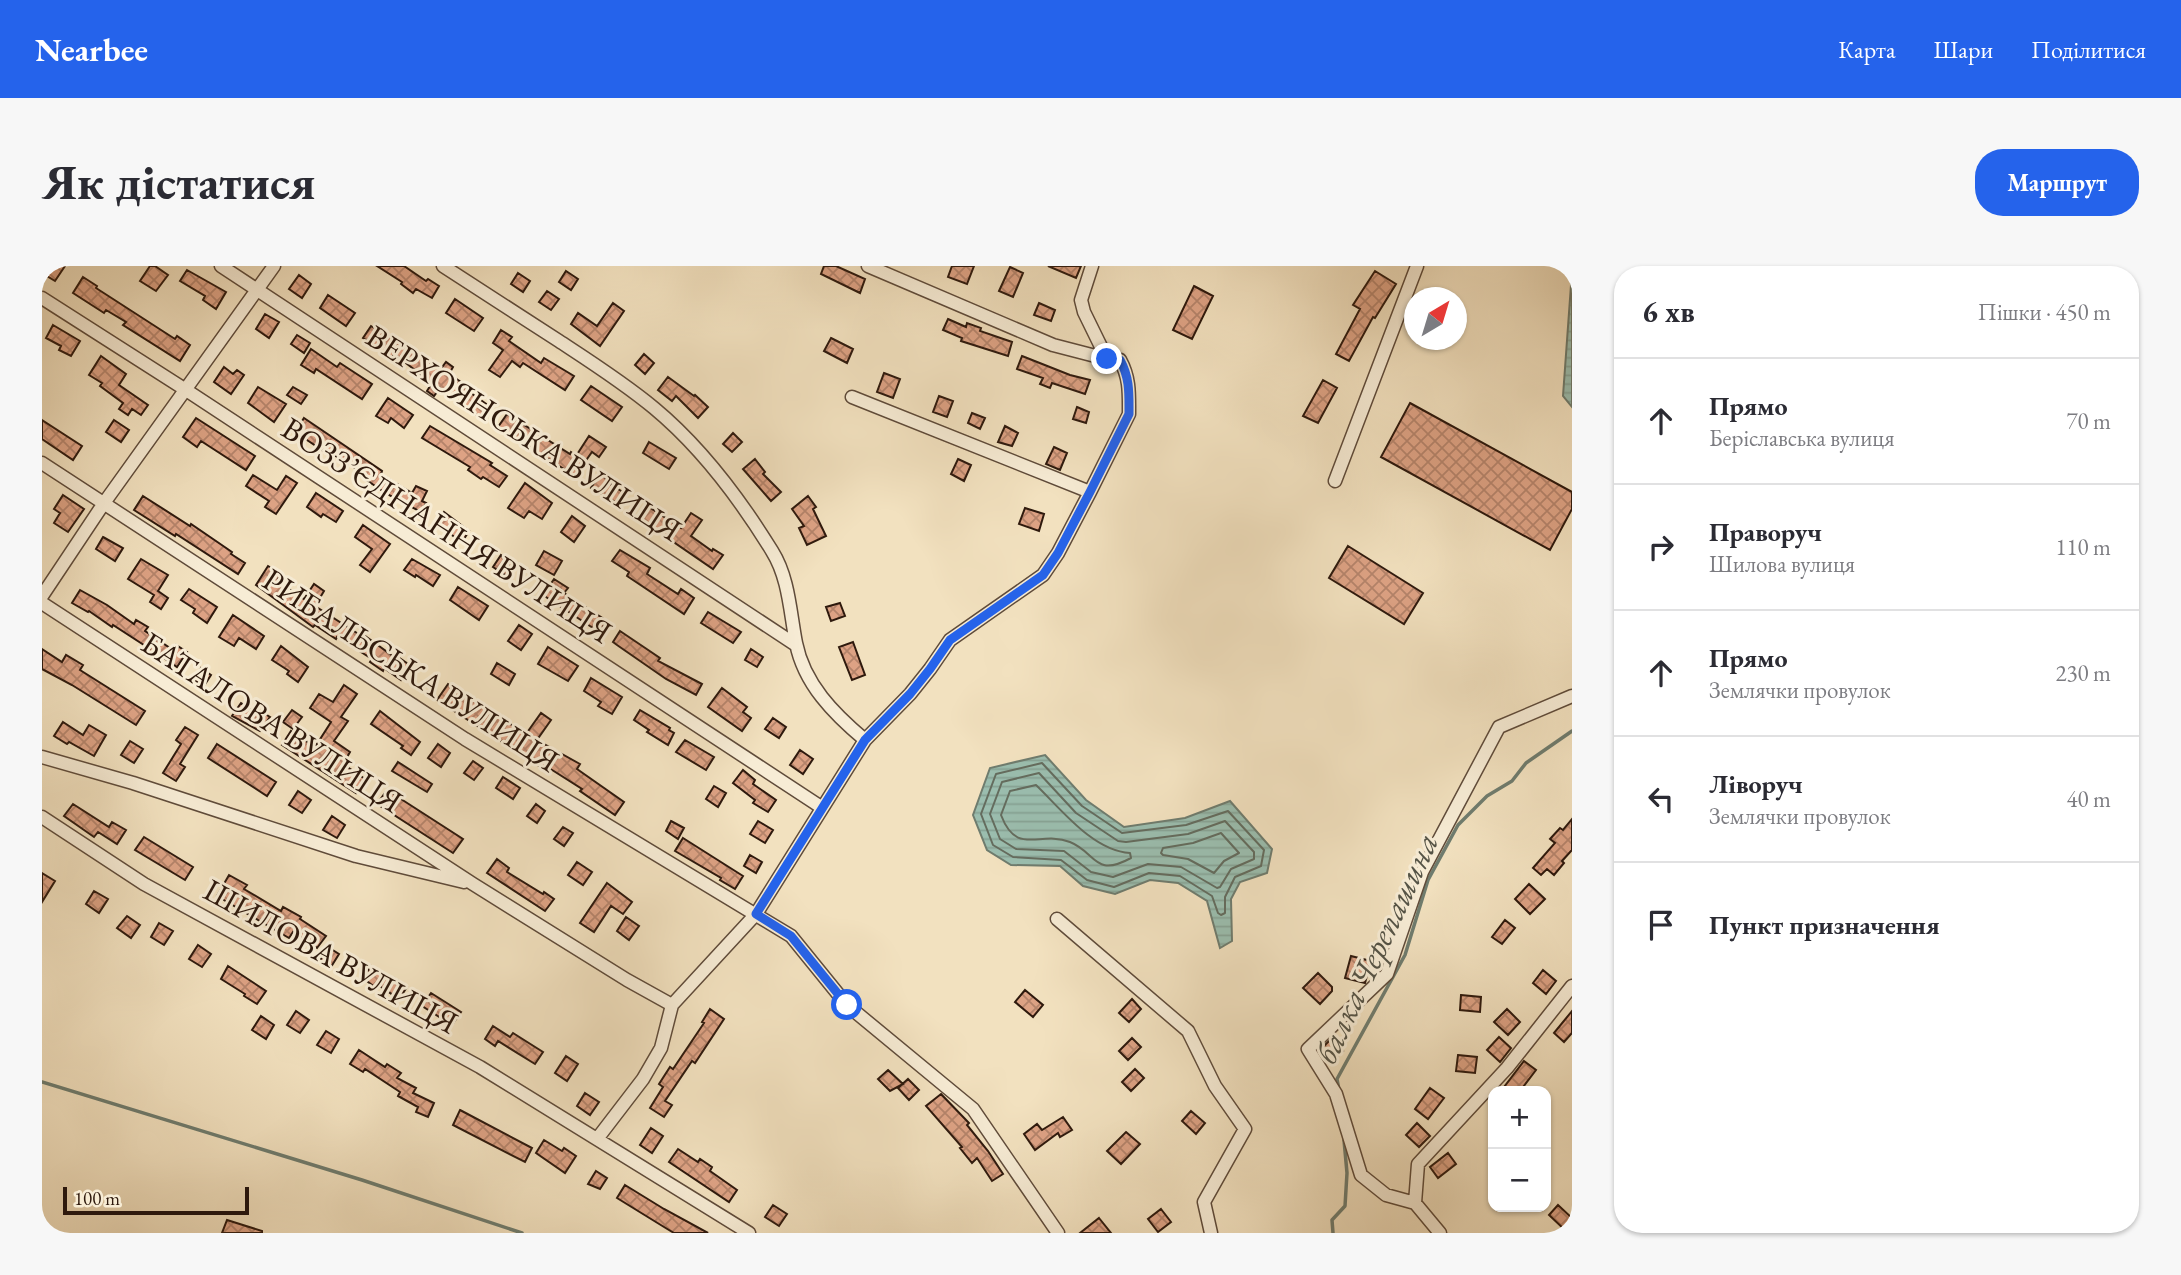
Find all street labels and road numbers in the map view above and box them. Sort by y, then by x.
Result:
street label: ВЕРХОЯНСЬКА ВУЛИЦЯ [358,315,690,551]
street label: ВОЗЗ’ЄДНАННЯ ВУЛИЦЯ [274,407,620,653]
street label: РИБАЛЬСЬКА ВУЛИЦЯ [255,558,567,782]
street label: БАТАЛОВА ВУЛИЦЯ [133,622,411,822]
street label: ШИЛОВА ВУЛИЦЯ [196,869,466,1043]

